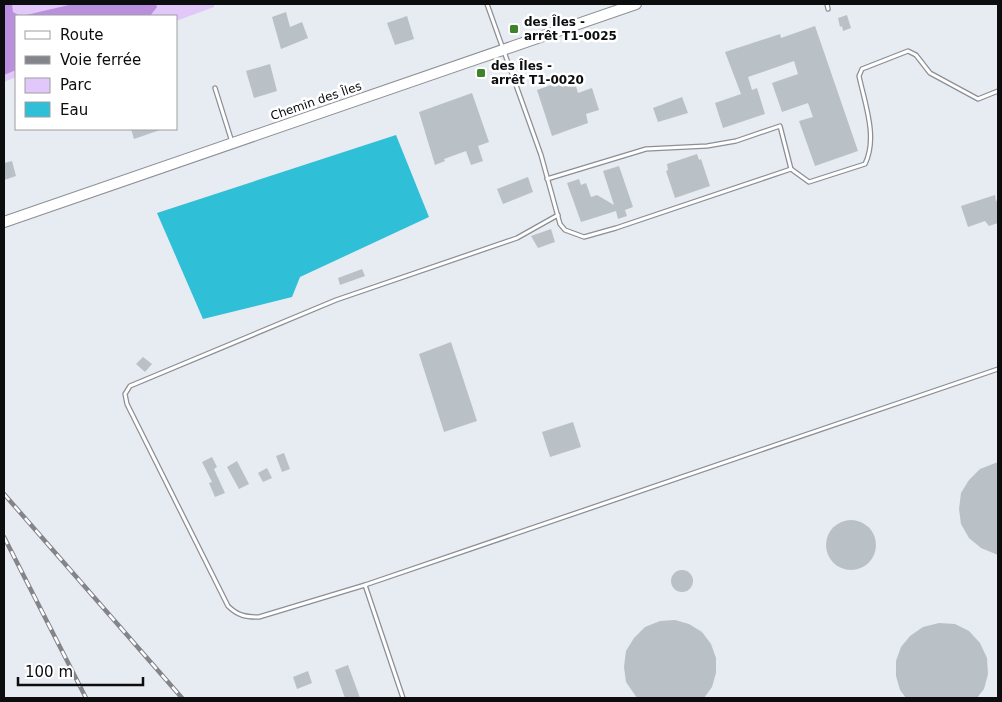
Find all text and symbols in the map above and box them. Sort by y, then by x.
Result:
place label: des Îles - arrêt T1-0025 [524,14,617,43]
legend [15,15,178,130]
marker: des Îles - arrêt T1-0025 [508,23,520,35]
text: Route [60,26,104,44]
text: Voie ferrée [60,51,141,69]
place label: des Îles - arrêt T1-0020 [491,58,584,87]
marker: des Îles - arrêt T1-0020 [475,67,487,79]
text: Parc [60,76,92,94]
street label: Chemin des Îles [268,78,363,123]
text: Eau [60,101,88,119]
scale bar [18,654,142,686]
text: 100 m [25,663,73,681]

